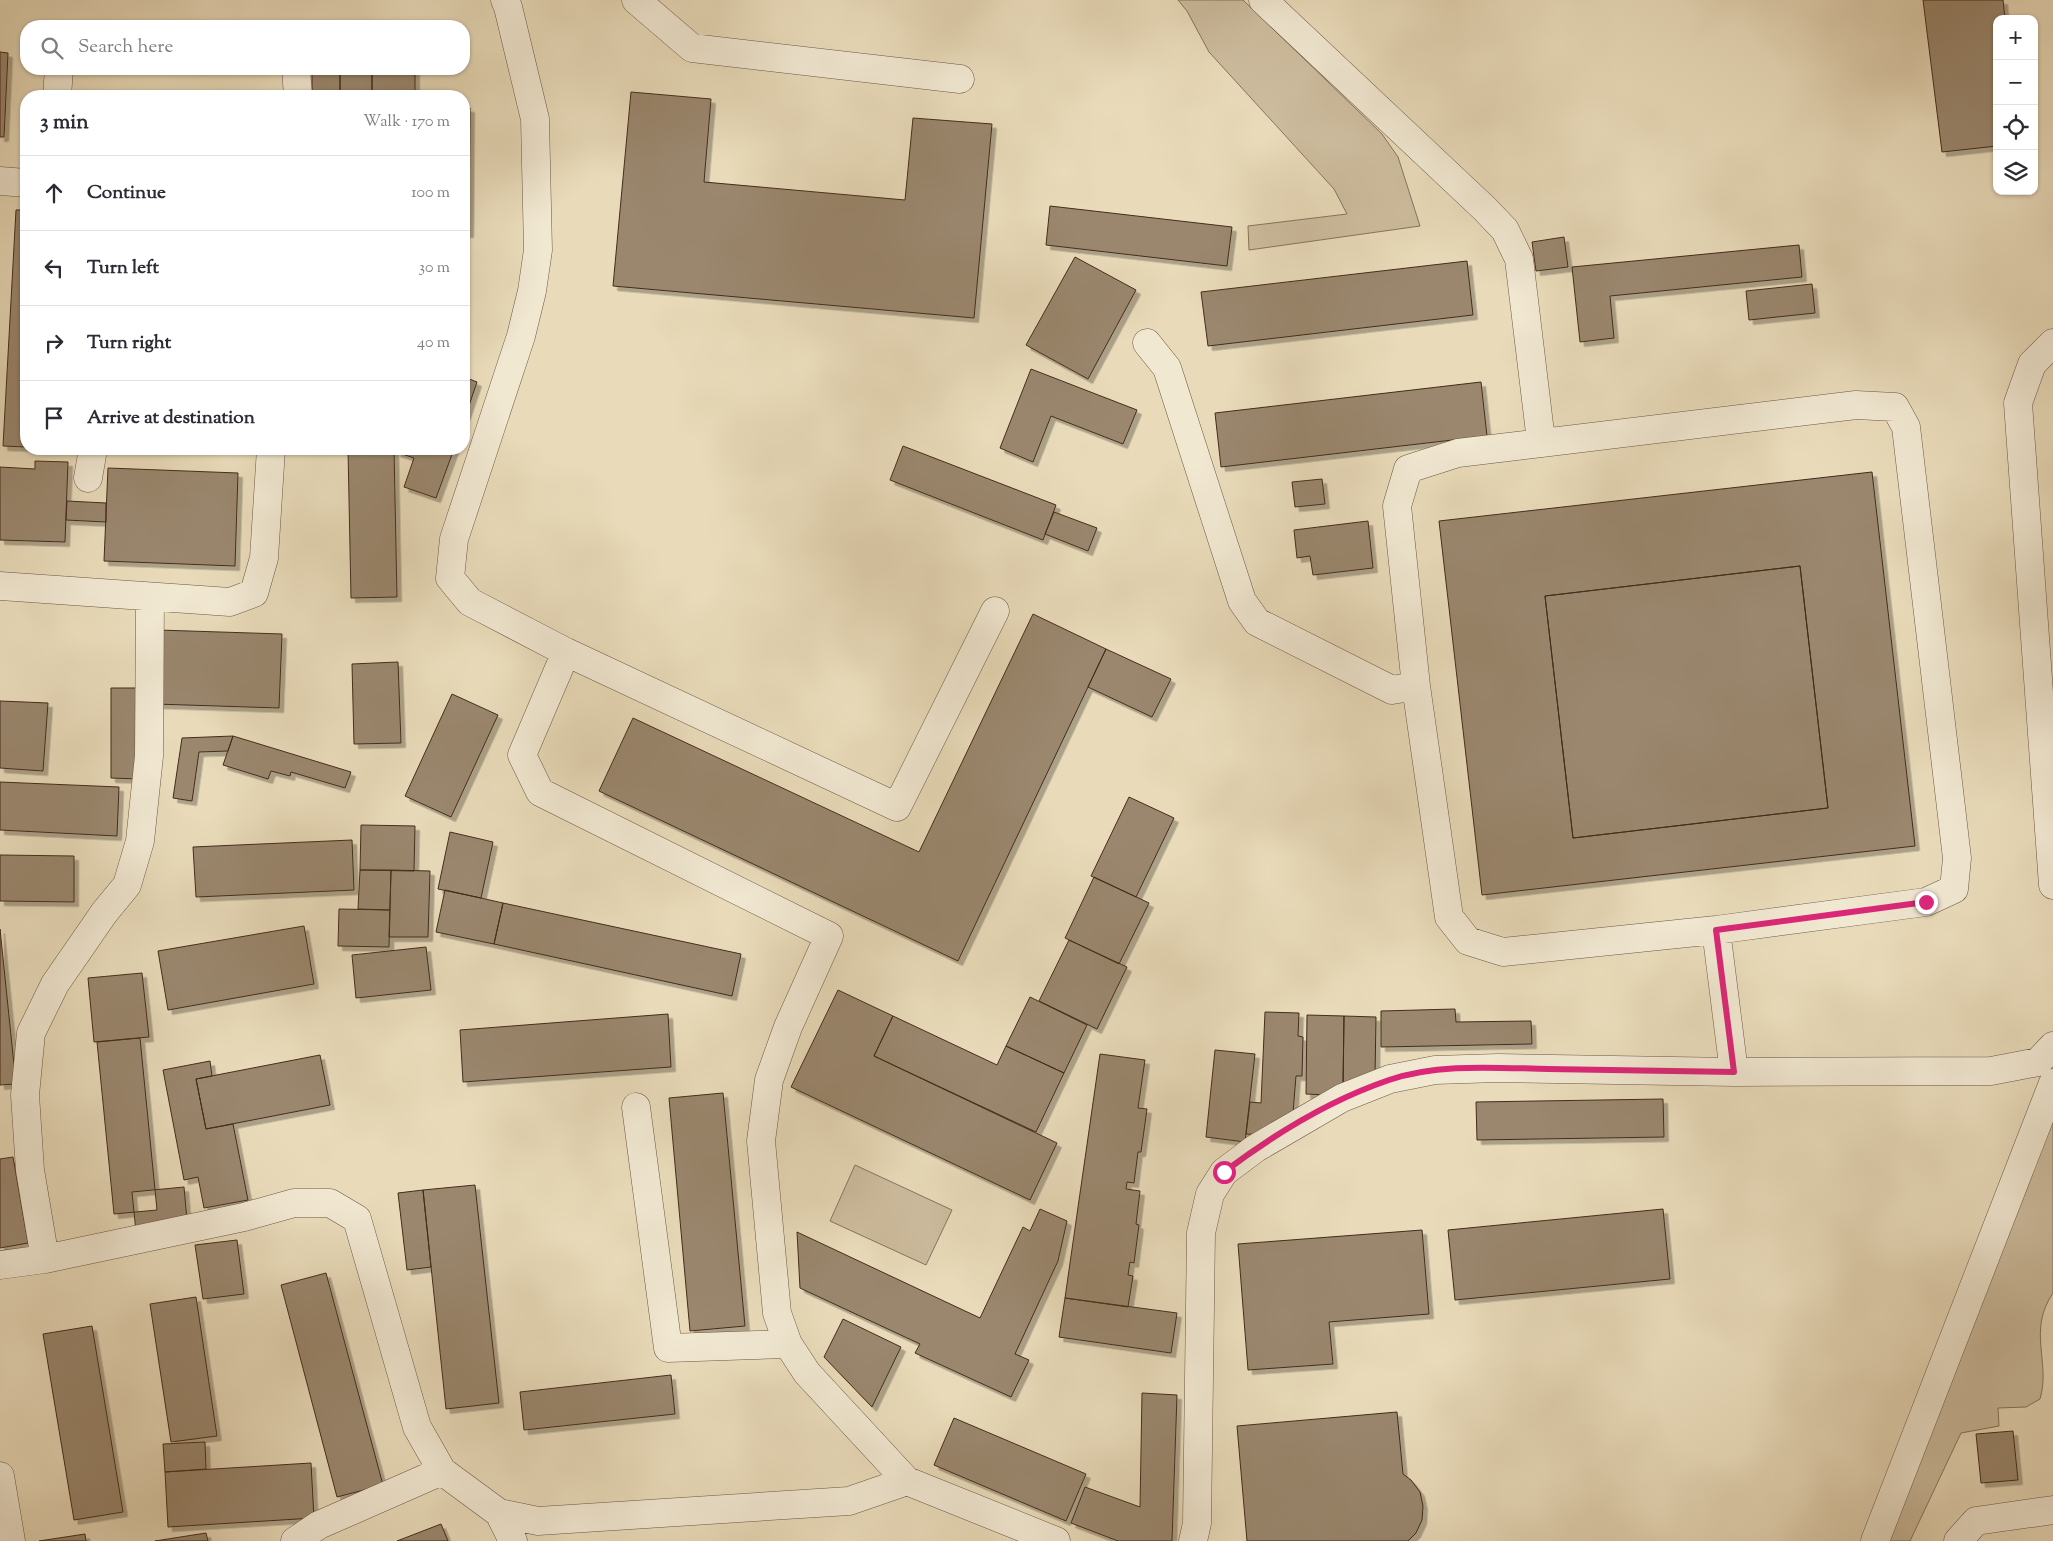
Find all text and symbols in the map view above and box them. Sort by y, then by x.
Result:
map controls [1993,15,2038,195]
button: + [1993,15,2038,60]
search box [20,20,470,75]
icon: search [38,34,66,62]
text: Search here [78,34,173,61]
button: − [1993,60,2038,105]
button: locate [1993,105,2038,150]
text: 3 min [40,108,89,138]
text: Walk · 170 m [363,111,450,134]
button: layers [1993,150,2038,195]
icon: ahead [40,179,68,207]
text: Continue [87,180,166,207]
text: 100 m [411,182,450,205]
icon: left [40,254,68,282]
text: Turn left [87,255,159,282]
text: 30 m [419,257,450,280]
icon: right [40,329,68,357]
text: Turn right [87,330,171,357]
text: 40 m [417,332,450,355]
icon: arrive [40,404,68,432]
text: Arrive at destination [87,405,255,432]
route end [1915,891,1938,914]
route start [1213,1161,1236,1184]

